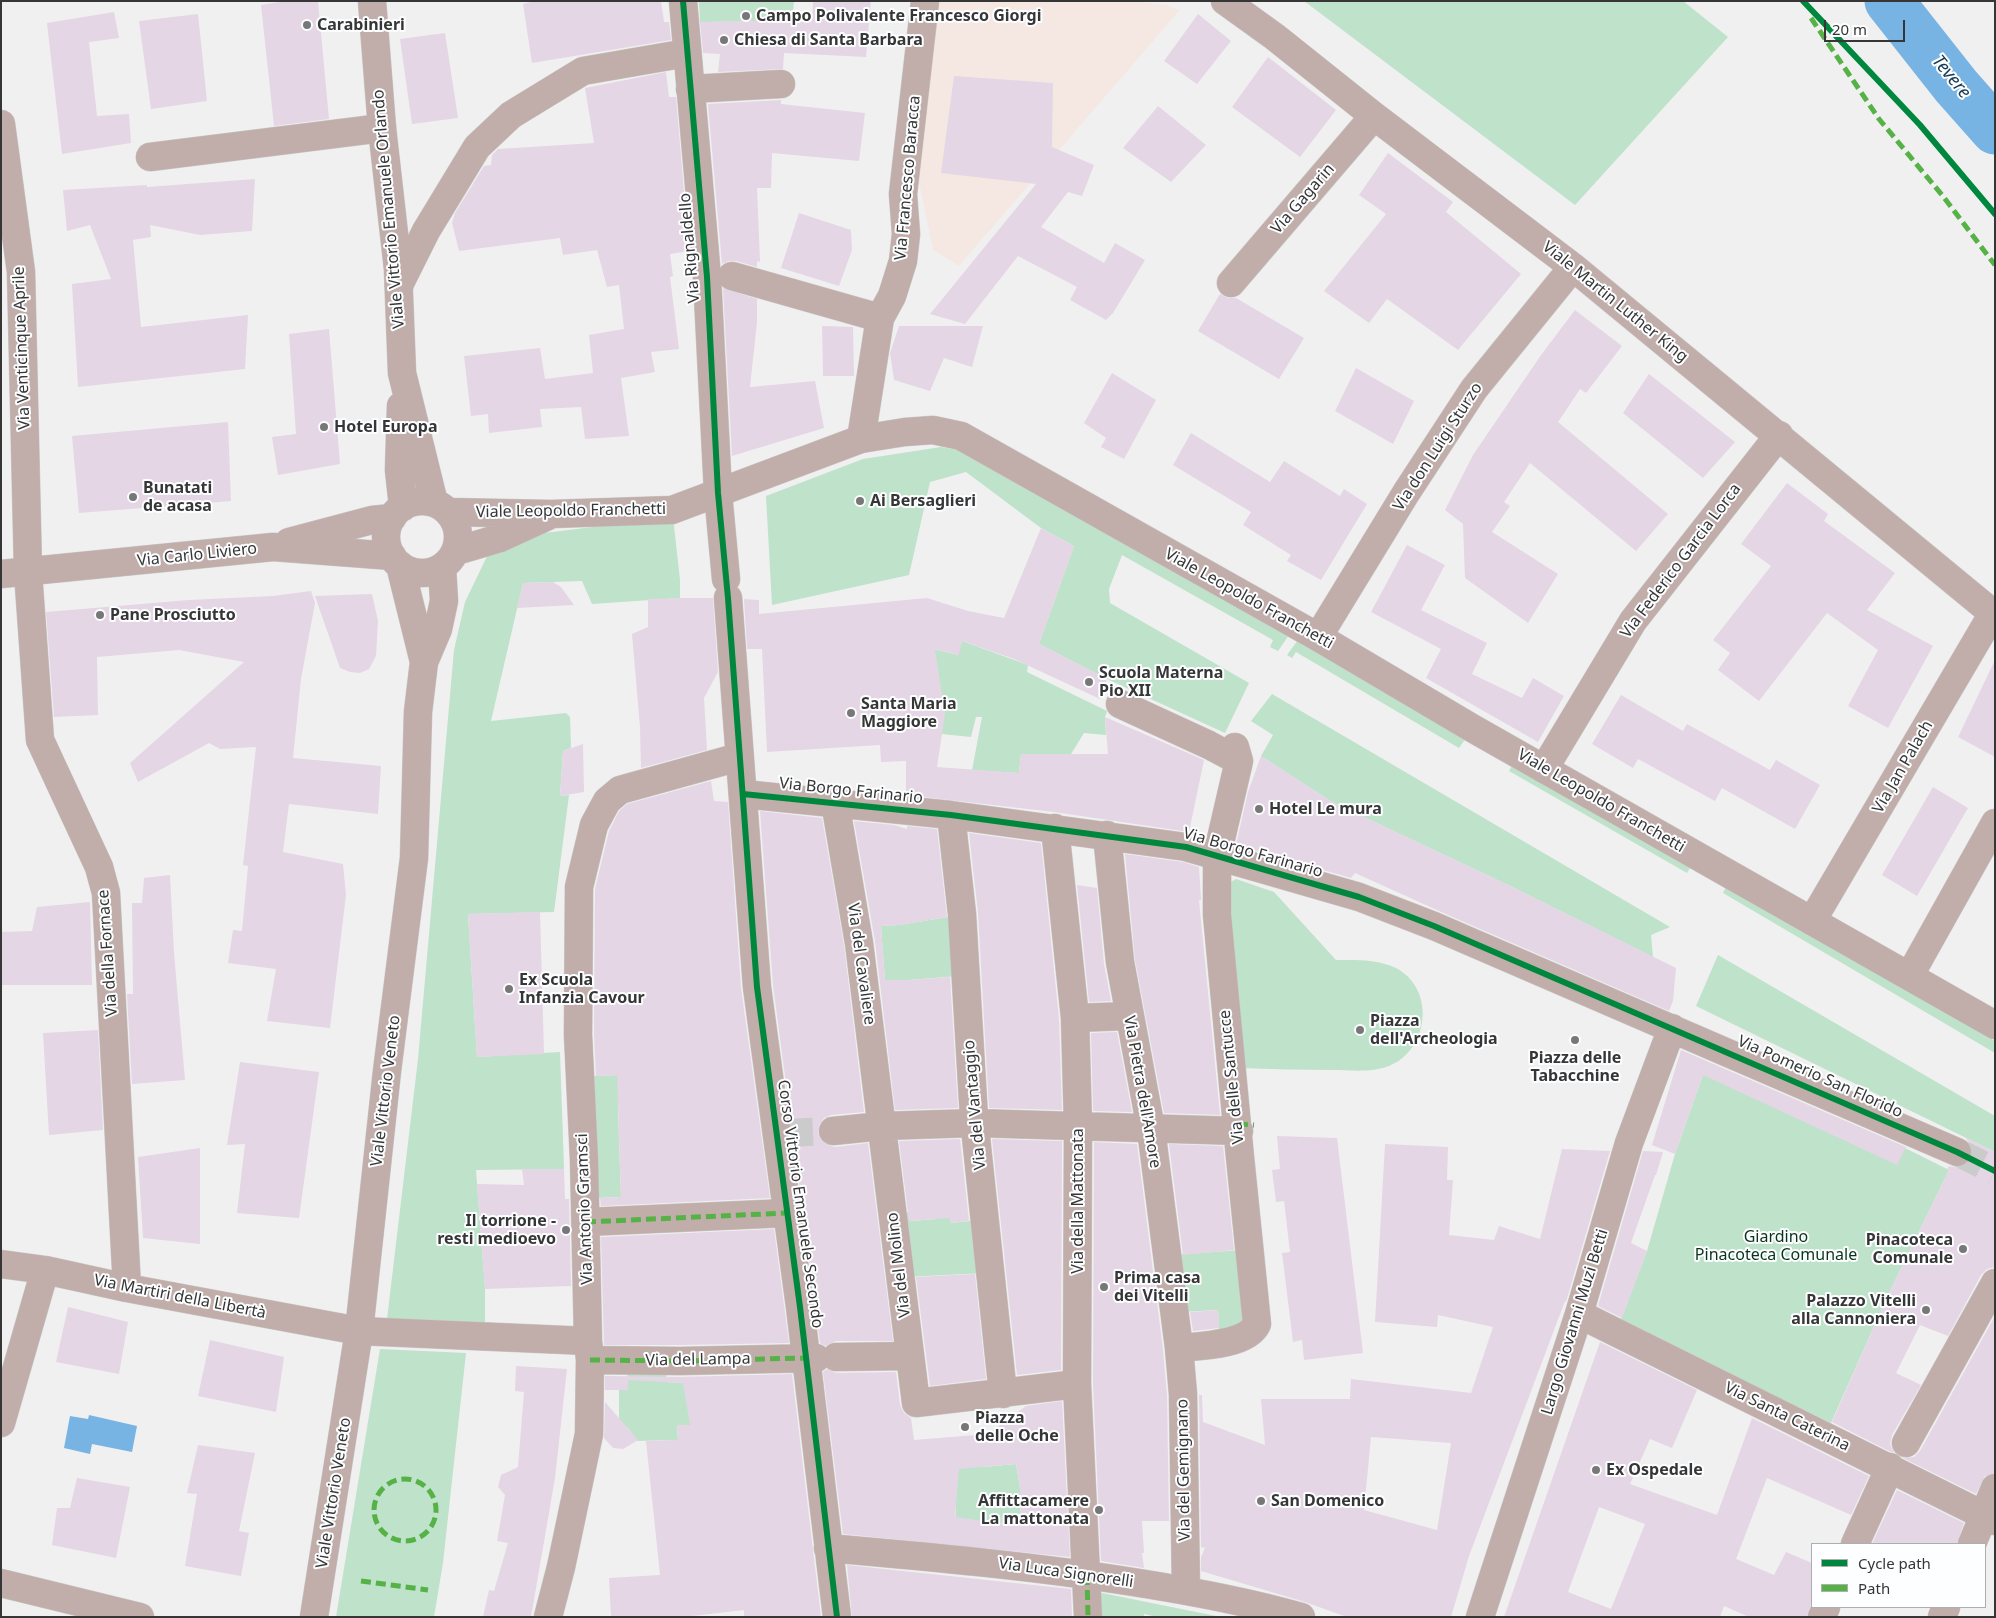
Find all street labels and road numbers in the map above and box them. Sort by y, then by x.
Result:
street label: Viale Vittorio Emanuele Orlando [369,89,409,329]
street label: Via Francesco Baracca [891,95,925,261]
street label: Via Gagarin [1267,160,1339,238]
street label: Via Rignaldello [676,192,704,304]
street label: Viale Martin Luther King [1538,237,1692,367]
street label: Via Venticinque Aprile [10,266,34,430]
street label: Via don Luigi Sturzo [1389,379,1487,515]
street label: Via Federico Garcia Lorca [1617,480,1745,642]
street label: Viale Leopoldo Franchetti [476,500,666,522]
street label: Via Carlo Liviero [136,539,258,571]
street label: Viale Leopoldo Franchetti [1161,545,1337,653]
street label: Via Jan Palach [1869,717,1937,817]
street label: Viale Leopoldo Franchetti [1514,745,1688,857]
street label: Via Borgo Farinario [778,774,924,808]
street label: Via Borgo Farinario [1181,824,1325,882]
street label: Via della Fornace [94,889,122,1017]
street label: Via del Cavaliere [843,902,879,1026]
street label: Via delle Santucce [1215,1009,1249,1145]
street label: Viale Vittorio Veneto [367,1014,405,1168]
street label: Via Pietra dell'Amore [1119,1014,1165,1170]
street label: Via Pomerio San Florido [1734,1032,1906,1122]
street label: Via del Vantaggio [960,1039,990,1171]
street label: Corso Vittorio Emanuele Secondo [773,1078,827,1330]
street label: Via della Mattonata [1068,1128,1088,1274]
street label: Via Antonio Gramsci [573,1133,597,1285]
street label: Via del Molino [883,1211,915,1319]
street label: Largo Giovanni Muzi Betti [1538,1227,1612,1417]
street label: Via Martiri della Libertà [92,1271,268,1323]
street label: Via del Lampa [645,1349,751,1371]
street label: Via Santa Caterina [1721,1378,1853,1456]
street label: Via del Gemignano [1173,1399,1195,1541]
street label: Viale Vittorio Veneto [313,1416,355,1570]
street label: Via Luca Signorelli [997,1554,1135,1592]

